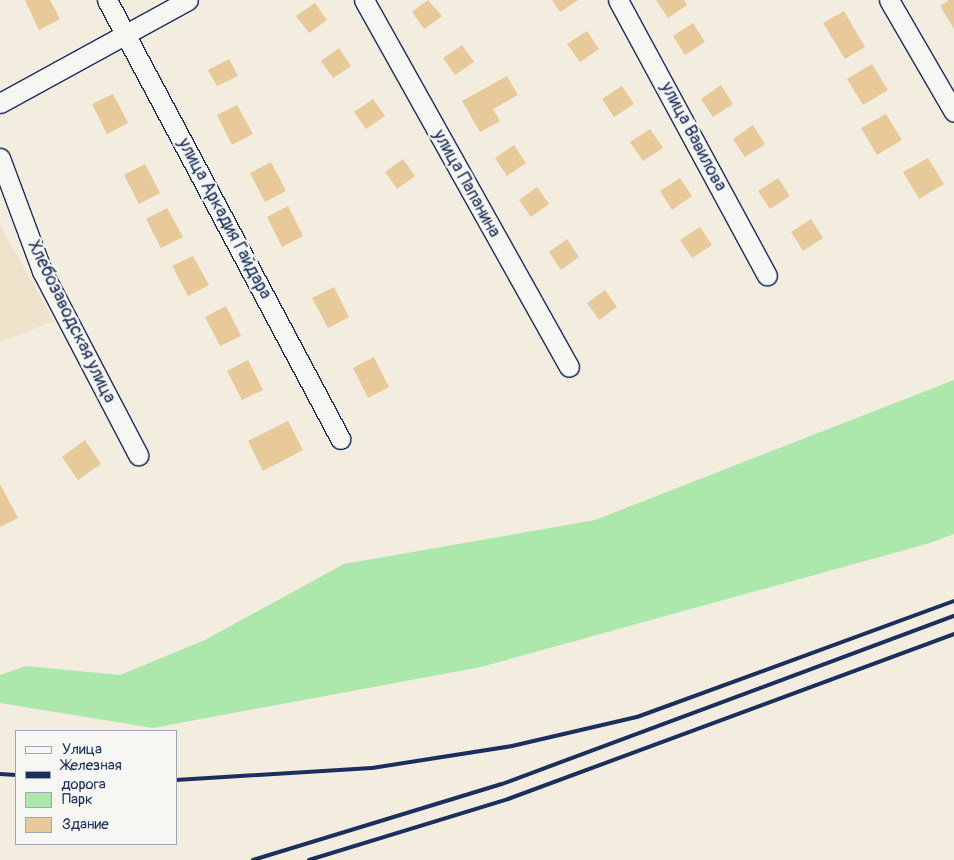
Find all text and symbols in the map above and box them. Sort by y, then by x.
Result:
street label: улица Вавилова [655,79,731,195]
street label: улица Папанина [428,126,504,242]
street label: улица Аркадия Гайдара [172,135,276,303]
street label: Хлебозаводская улица [22,237,120,407]
legend [15,730,178,845]
text: Улица [62,740,102,759]
text: Железная дорога [61,756,122,794]
text: Парк [62,790,93,809]
text: Здание [62,815,109,834]

